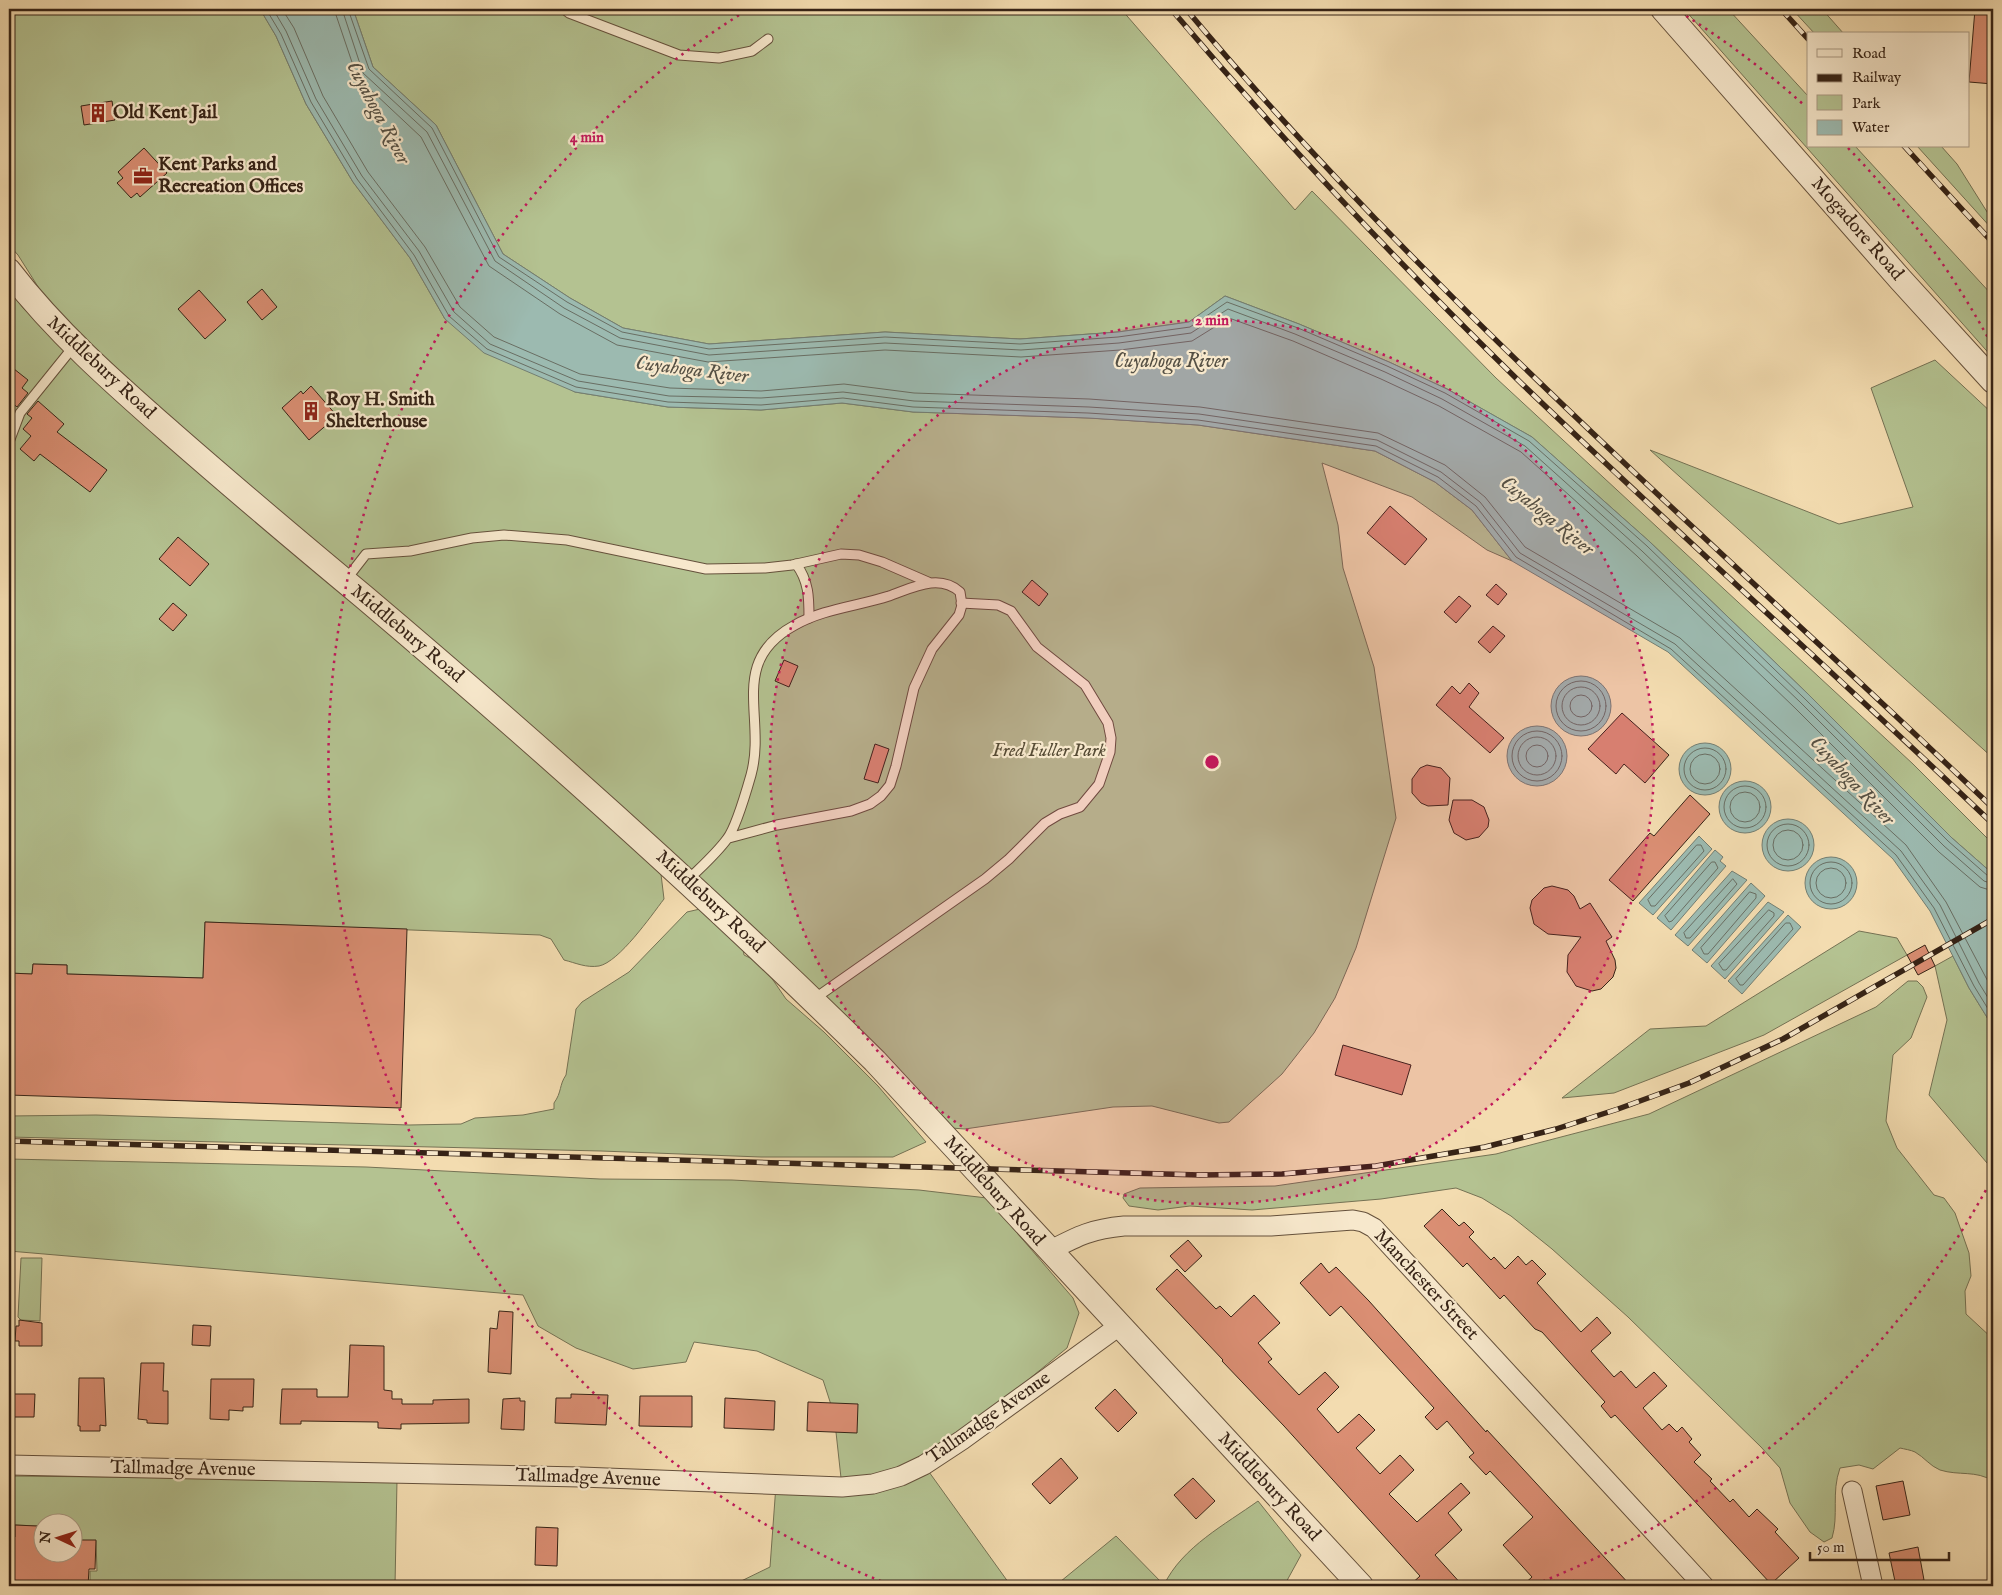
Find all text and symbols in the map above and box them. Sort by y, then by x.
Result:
legend [1807,32,1970,148]
text: Road [1852,44,1887,63]
water label: Cuyahoga River [339,57,416,170]
text: Railway [1852,68,1902,87]
text: Park [1852,94,1882,113]
place label: Old Kent Jail [113,101,218,125]
building icon: Old Kent Jail [87,102,109,124]
text: Water [1852,118,1890,137]
text: 4 min [570,128,604,147]
place label: Kent Parks and Recreation Offices [158,153,304,199]
office icon: Kent Parks and Recreation Offices [132,165,154,187]
street label: Mogadore Road [1805,172,1909,286]
street label: Middlebury Road [42,311,161,425]
text: 2 min [1195,311,1229,330]
water label: Cuyahoga River [1114,349,1229,375]
water label: Cuyahoga River [634,351,751,390]
place label: Roy H. Smith Shelterhouse [326,388,435,434]
building icon: Roy H. Smith Shelterhouse [300,400,322,422]
water label: Cuyahoga River [1494,471,1600,563]
street label: Middlebury Road [346,580,469,689]
water label: Cuyahoga River [1803,731,1901,833]
park label: Fred Fuller Park [992,739,1106,763]
centre of rings [1203,753,1221,771]
street label: Middlebury Road [651,845,770,959]
street label: Middlebury Road [938,1131,1050,1252]
street label: Manchester Street [1368,1224,1484,1346]
street label: Tallmadge Avenue [923,1366,1056,1469]
street label: Middlebury Road [1212,1428,1326,1547]
street label: Tallmadge Avenue [110,1456,256,1482]
street label: Tallmadge Avenue [515,1463,661,1493]
north arrow [32,1512,82,1562]
text: N [37,1530,55,1545]
scale bar [1810,1530,1948,1562]
text: 50 m [1817,1538,1845,1557]

